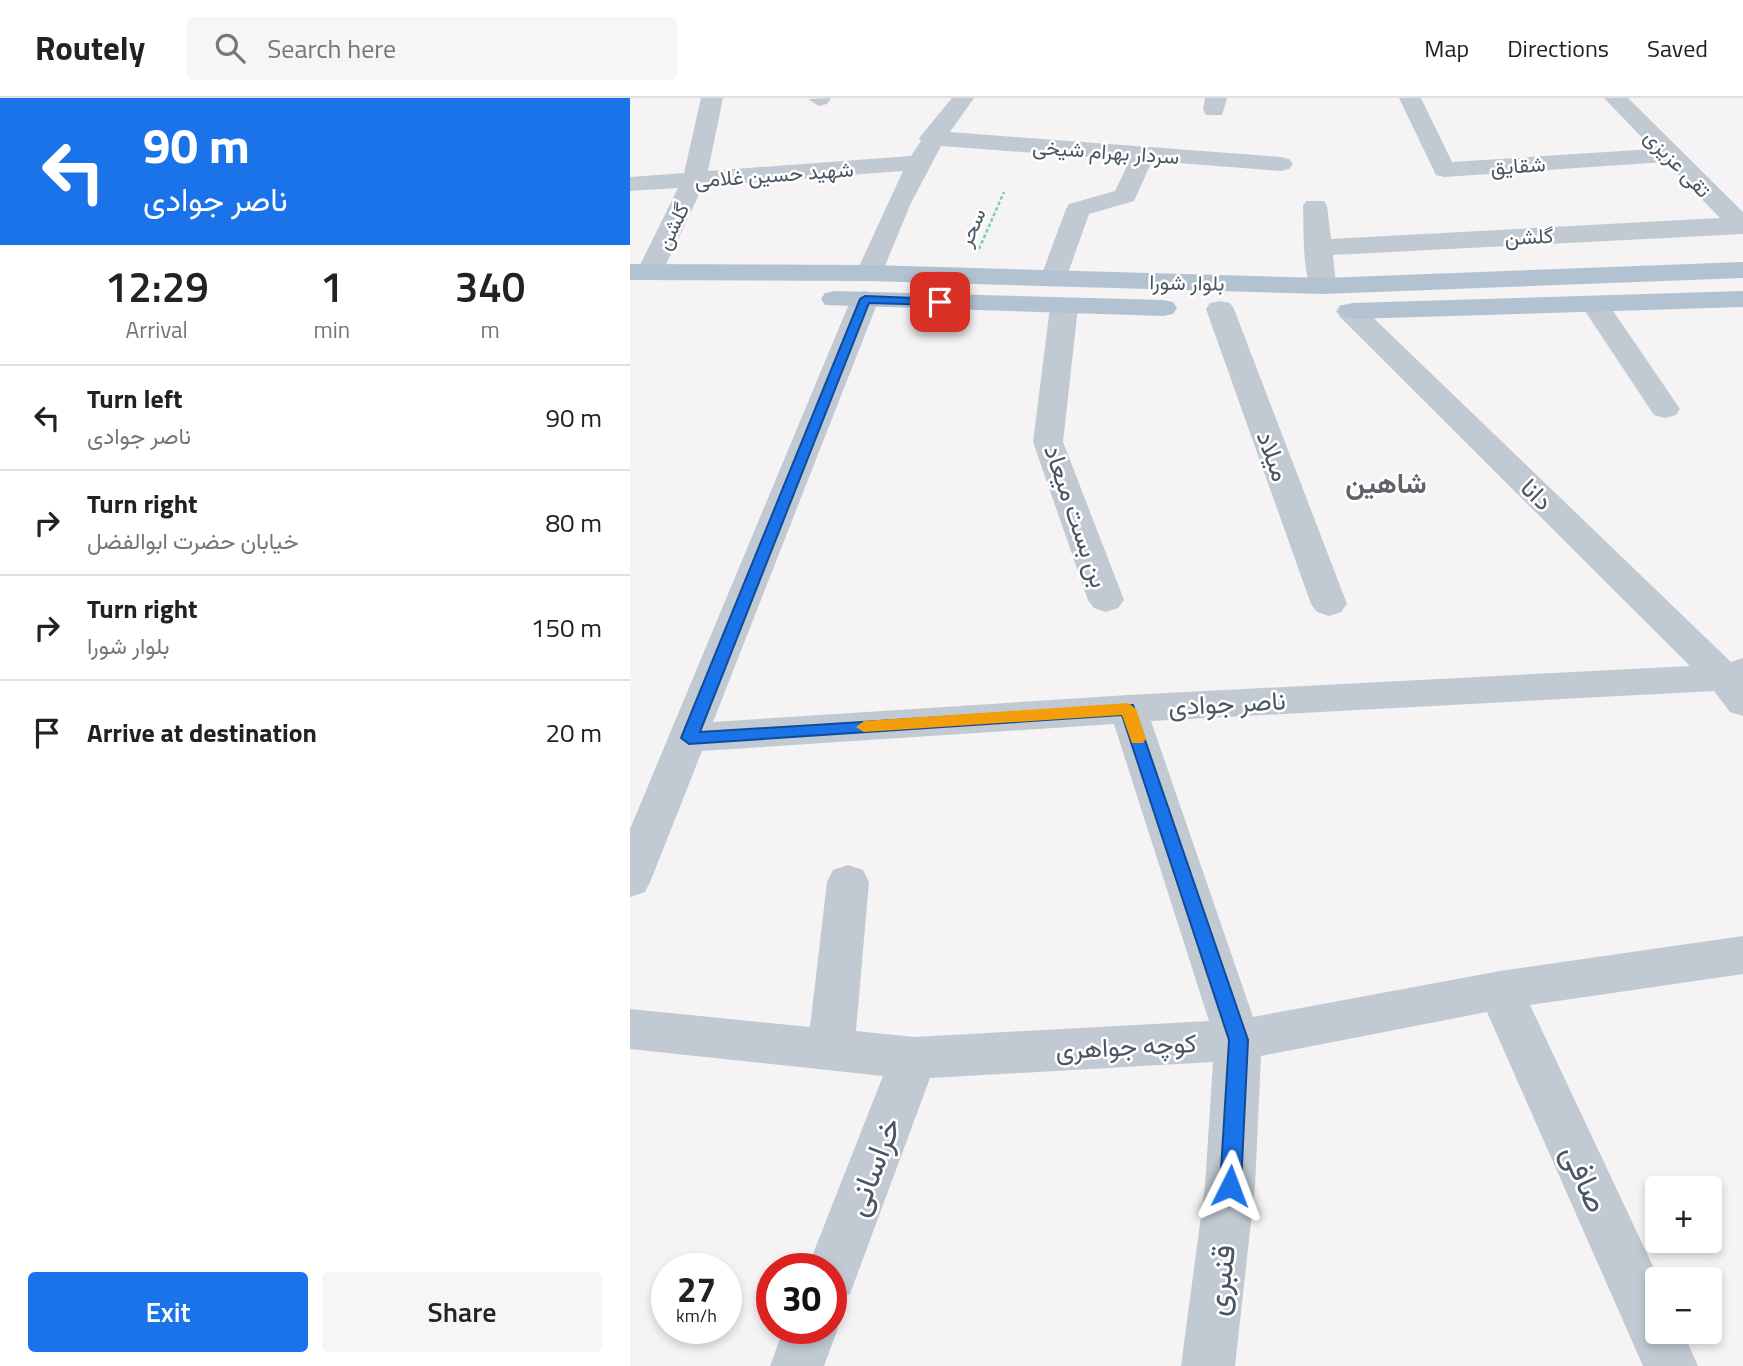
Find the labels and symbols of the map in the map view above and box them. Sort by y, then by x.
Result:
street label: تقی عزیزی [1637,121,1719,205]
street label: سردار بهرام شیخی [1031,130,1181,172]
street label: شقایق [1489,147,1547,183]
street label: شهید حسین غلامی [693,152,855,196]
street label: گلشن [647,197,697,255]
street label: سحر [948,203,994,252]
street label: گلشن [1504,219,1554,253]
street label: بلوار شورا [1149,265,1225,299]
pin [910,272,970,332]
street label: میلاد [1247,425,1301,487]
street label: بن بست میعاد [1034,439,1120,593]
district label: شاهین [1345,461,1427,504]
street label: دانا [1512,469,1562,519]
street label: ناصر جوادی [1167,680,1287,726]
street label: کوچه جواهری [1054,1023,1198,1069]
street label: خراسانی [831,1110,913,1222]
street label: صافی [1550,1136,1622,1220]
position arrow [1193,1149,1267,1223]
street label: قنبری [1191,1242,1247,1318]
speed limit sign: 30 [756,1253,847,1344]

